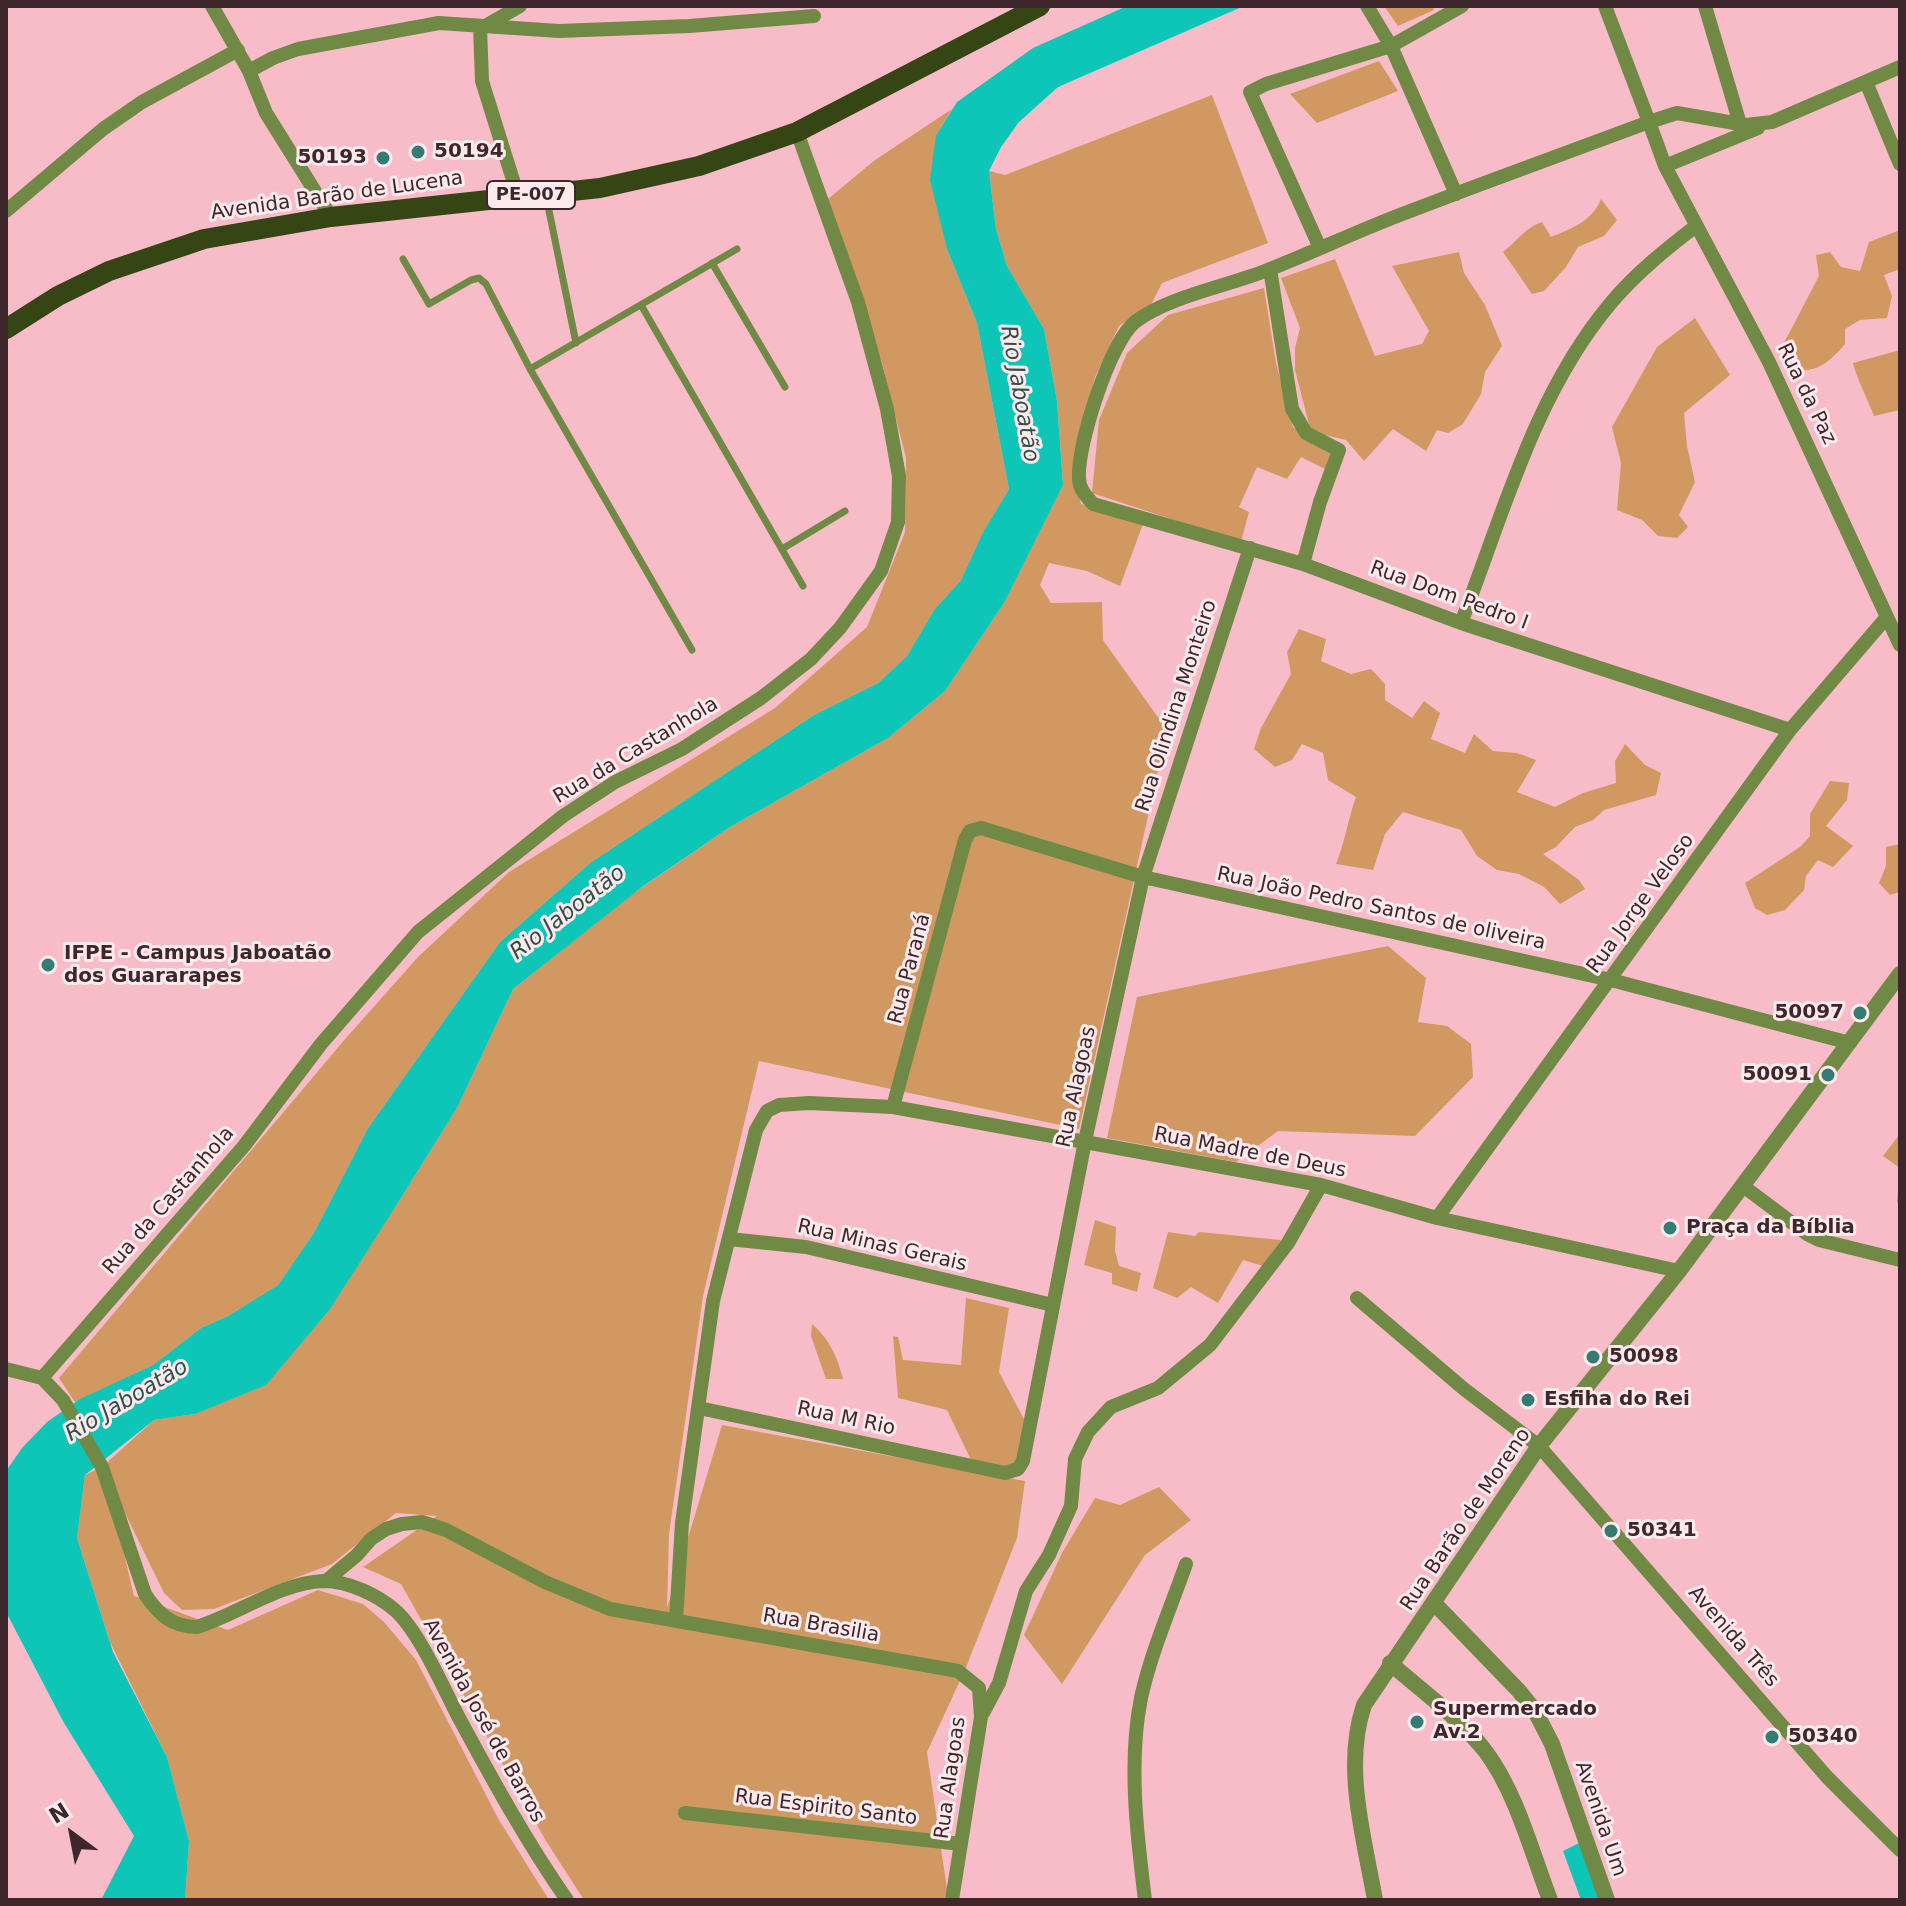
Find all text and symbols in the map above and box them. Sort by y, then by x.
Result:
place label: 50194 [434,140,504,164]
marker: 50194 [409,143,427,161]
place label: 50193 [297,146,367,170]
marker: 50193 [374,149,392,167]
street label: Avenida Barão de Lucena [209,166,465,226]
road number: PE-007 [487,181,575,209]
water label: Rio Jaboatão [994,324,1044,464]
street label: Rua da Paz [1771,340,1841,448]
street label: Rua Dom Pedro I [1367,556,1531,636]
street label: Rua Olindina Monteiro [1131,597,1223,815]
street label: Rua da Castanhola [549,692,723,810]
street label: Rua Jorge Veloso [1582,830,1700,978]
water label: Rio Jaboatão [505,860,631,966]
street label: Rua João Pedro Santos de oliveira [1214,862,1548,956]
street label: Rua Paraná [884,911,936,1027]
place label: IFPE - Campus Jaboatão dos Guararapes [64,942,331,989]
marker: IFPE - Campus Jaboatão dos Guararapes [39,956,57,974]
place label: 50097 [1774,1001,1844,1025]
marker: 50097 [1851,1004,1869,1022]
street label: Rua Alagoas [1052,1024,1102,1150]
place label: 50091 [1742,1063,1812,1087]
marker: 50091 [1819,1066,1837,1084]
street label: Rua da Castanhola [98,1122,240,1280]
street label: Rua Madre de Deus [1152,1123,1348,1183]
street label: Rua Minas Gerais [795,1215,969,1277]
place label: Praça da Bíblia [1686,1216,1855,1240]
marker: Praça da Bíblia [1661,1219,1679,1237]
place label: 50098 [1609,1345,1679,1369]
marker: 50098 [1584,1348,1602,1366]
water label: Rio Jaboatão [61,1354,193,1448]
place label: Esfiha do Rei [1544,1388,1690,1412]
marker: Esfiha do Rei [1519,1391,1537,1409]
street label: Rua M Rio [795,1397,897,1441]
street label: Rua Barão de Moreno [1396,1424,1536,1616]
place label: 50341 [1627,1519,1697,1543]
marker: 50341 [1602,1522,1620,1540]
street label: Avenida Três [1683,1582,1783,1692]
street label: Rua Brasilia [761,1604,881,1648]
street label: Avenida José de Barros [417,1615,549,1827]
place label: Supermercado Av.2 [1433,1698,1597,1745]
marker: Supermercado Av.2 [1408,1713,1426,1731]
street label: Rua Alagoas [931,1715,971,1841]
place label: 50340 [1788,1725,1858,1749]
marker: 50340 [1763,1728,1781,1746]
street label: Avenida Um [1569,1758,1631,1880]
street label: Rua Espirito Santo [733,1785,919,1831]
north arrow [32,1794,112,1874]
text: N [45,1798,73,1829]

